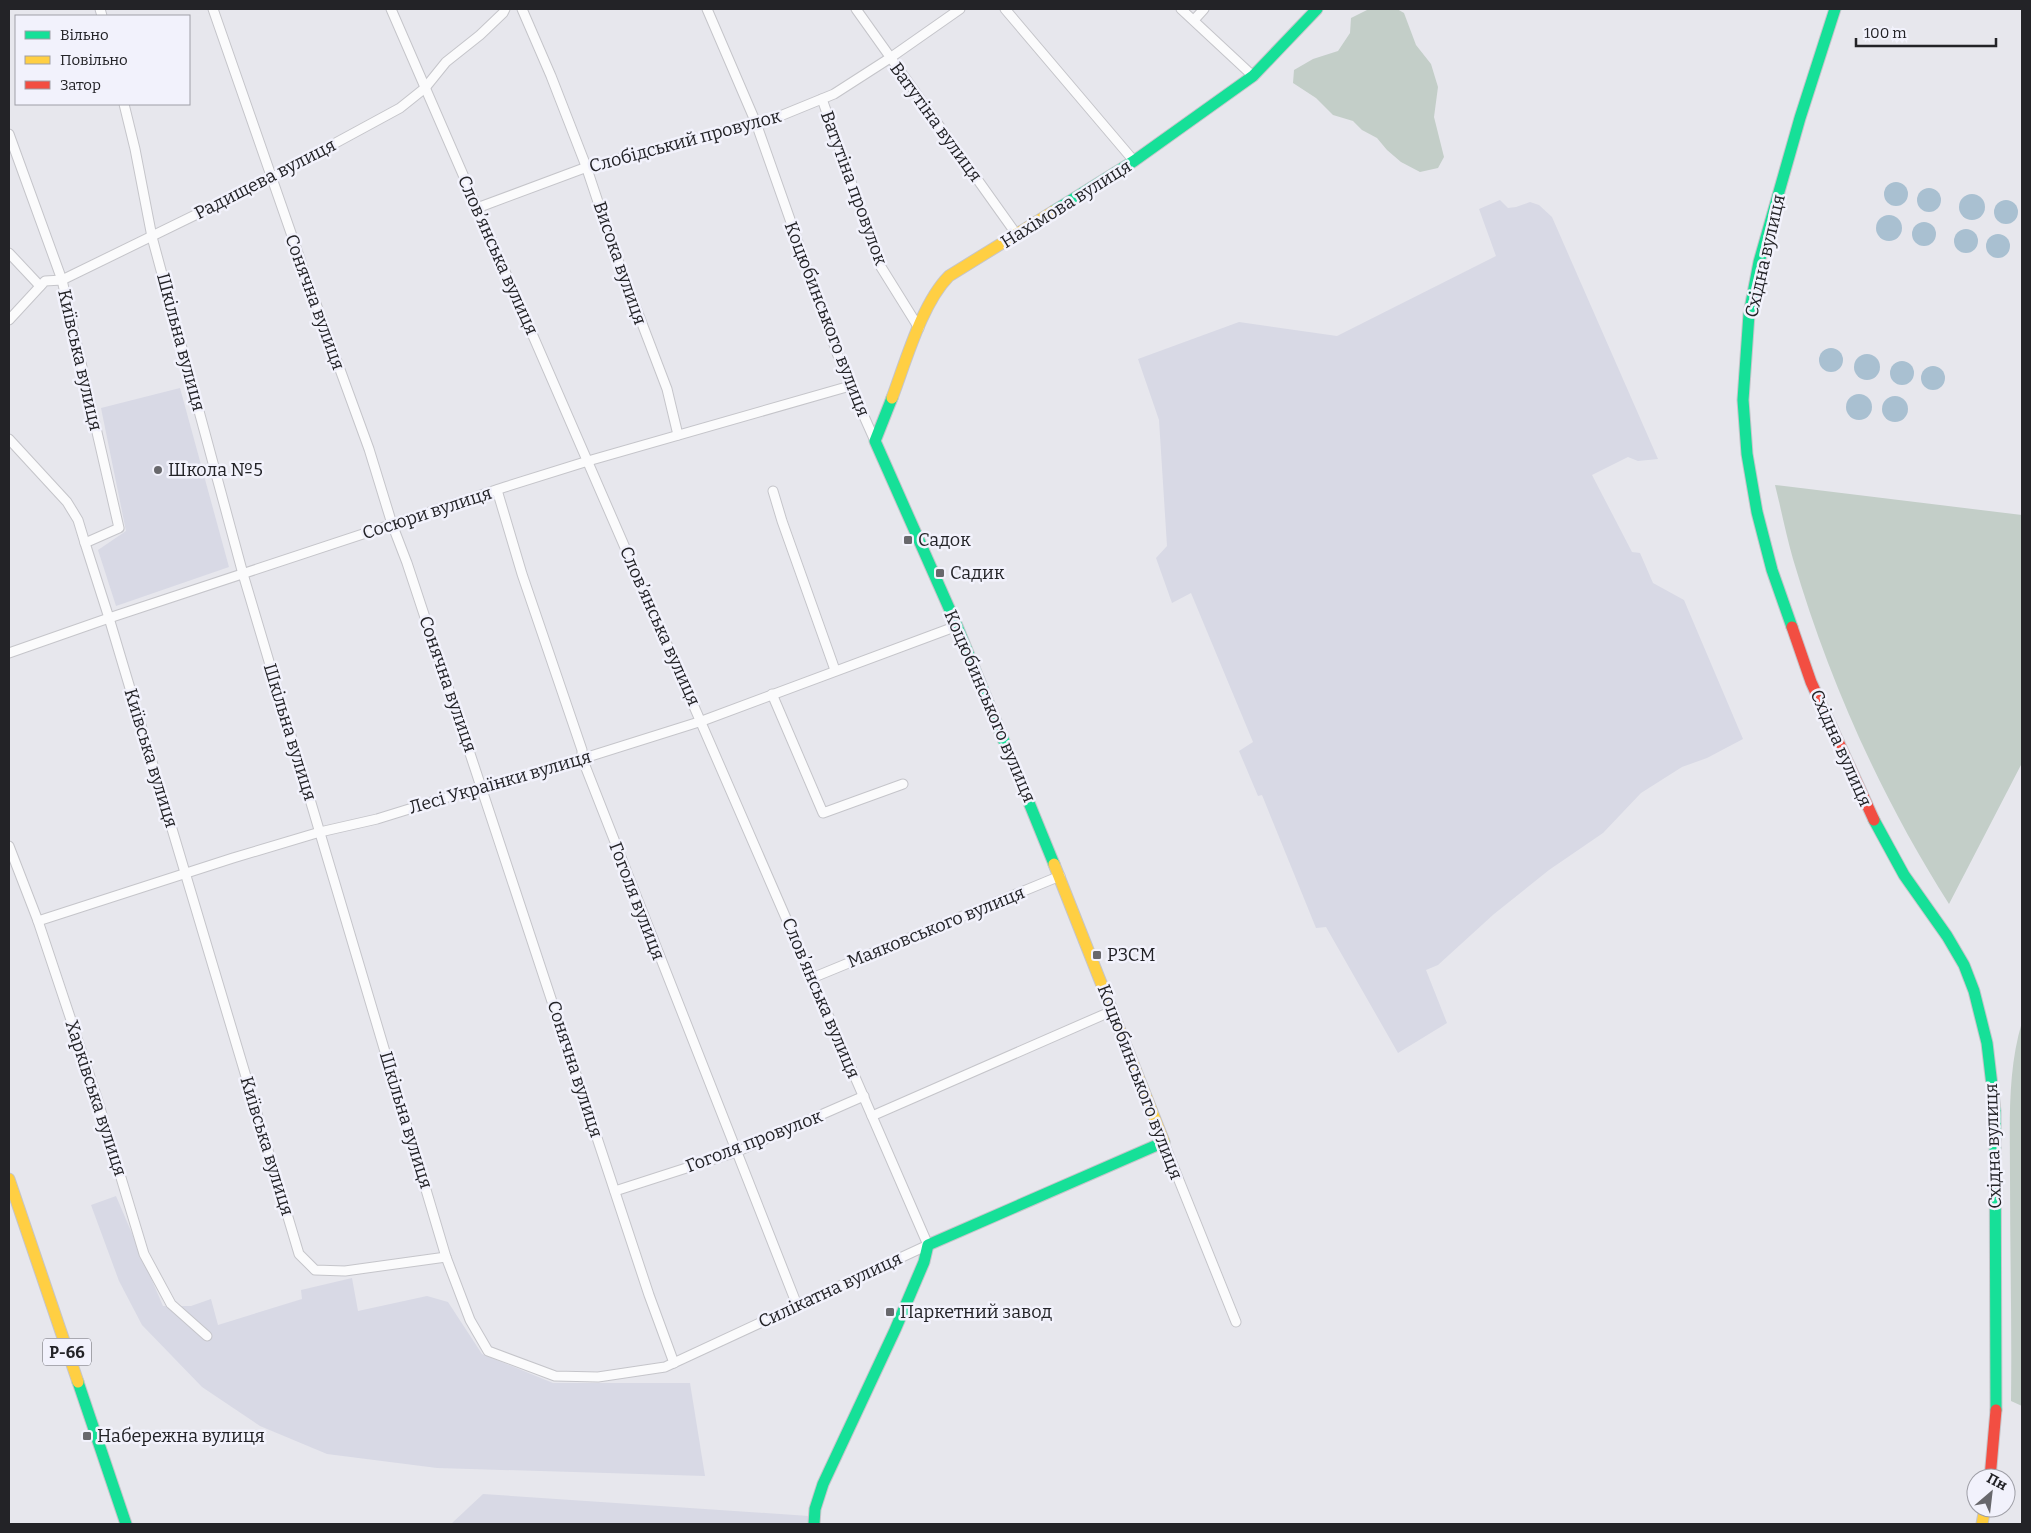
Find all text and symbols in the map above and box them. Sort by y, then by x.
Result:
legend [15,15,190,105]
scale bar [1856,15,1996,47]
text: 100 m [1864,24,1907,42]
text: Вільно [60,26,109,44]
text: Повільно [60,51,128,69]
street label: Ватутіна вулиця [885,58,987,186]
text: Затор [60,76,101,94]
street label: Слобідський провулок [587,105,784,177]
street label: Ватутіна провулок [816,108,892,269]
street label: Радищева вулиця [191,134,339,224]
street label: Нахімова вулиця [997,155,1135,253]
street label: Слов’янська вулиця [453,172,543,338]
street label: Східна вулиця [1740,192,1790,320]
street label: Висока вулиця [589,198,651,328]
street label: Коцюбинського вулиця [780,219,874,420]
street label: Сонячна вулиця [280,231,350,373]
street label: Шкільна вулиця [152,270,210,414]
street label: Київська вулиця [53,287,107,433]
place label: Школа №5 [168,459,263,481]
marker: Школа №5 [152,464,164,476]
street label: Сосюри вулиця [360,482,495,544]
place label: Садок [918,529,971,551]
marker: Садок [902,534,914,546]
street label: Слов’янська вулиця [615,543,705,709]
place label: Садик [950,562,1005,584]
marker: Садик [934,567,946,579]
street label: Коцюбинського вулиця [939,607,1041,806]
street label: Сонячна вулиця [414,613,482,755]
street label: Шкільна вулиця [259,661,321,803]
street label: Київська вулиця [119,686,183,830]
street label: Східна вулиця [1805,686,1877,810]
street label: Лесі Українки вулиця [406,745,594,819]
street label: Гоголя вулиця [604,839,670,963]
street label: Маяковського вулиця [844,881,1028,973]
street label: Слов’янська вулиця [777,914,865,1082]
place label: РЗСМ [1107,944,1155,966]
marker: РЗСМ [1091,949,1103,961]
street label: Коцюбинського вулиця [1093,982,1187,1183]
street label: Сонячна вулиця [543,998,608,1140]
street label: Харківська вулиця [60,1017,132,1179]
street label: Шкільна вулиця [375,1049,437,1191]
street label: Київська вулиця [235,1074,299,1218]
street label: Східна вулиця [1980,1083,2006,1209]
street label: Гоголя провулок [683,1105,826,1177]
street label: Силікатна вулиця [755,1247,905,1333]
place label: Паркетний завод [900,1301,1052,1323]
marker: Паркетний завод [884,1306,896,1318]
road number: Р-66 [43,1338,91,1365]
place label: Набережна вулиця [97,1425,265,1447]
marker: Набережна вулиця [81,1430,93,1442]
north arrow [1966,1468,2016,1518]
text: Пн [1984,1470,2010,1494]

